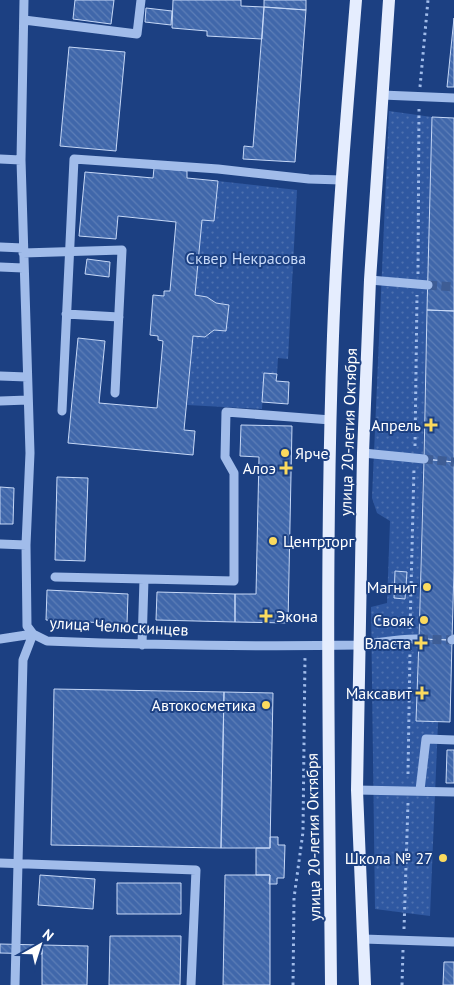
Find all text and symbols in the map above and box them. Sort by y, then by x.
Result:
park label: Сквер Некрасова [186,248,306,268]
street label: улица 20-летия Октября [335,348,361,516]
place label: Апрель [371,415,421,435]
marker: Апрель [425,419,437,431]
place label: Ярче [295,443,329,463]
marker: Ярче [279,447,291,459]
place label: Алоэ [243,458,276,478]
marker: Алоэ [280,462,292,474]
place label: Центрторг [283,531,355,551]
marker: Центрторг [267,535,279,547]
place label: Магнит [367,577,418,597]
marker: Магнит [421,581,433,593]
place label: Экона [276,606,318,626]
marker: Экона [260,610,272,622]
place label: Свояк [373,610,414,630]
street label: улица Челюскинцев [49,612,189,640]
marker: Свояк [418,614,430,626]
place label: Власта [364,633,411,653]
marker: Власта [415,637,427,649]
place label: Максавит [346,683,413,703]
marker: Максавит [416,687,428,699]
place label: Автокосметика [152,695,256,715]
marker: Автокосметика [260,699,272,711]
street label: улица 20-летия Октября [302,753,324,921]
place label: Школа № 27 [345,848,433,868]
marker: Школа № 27 [437,852,449,864]
north arrow [15,920,65,970]
text: N [39,925,57,945]

